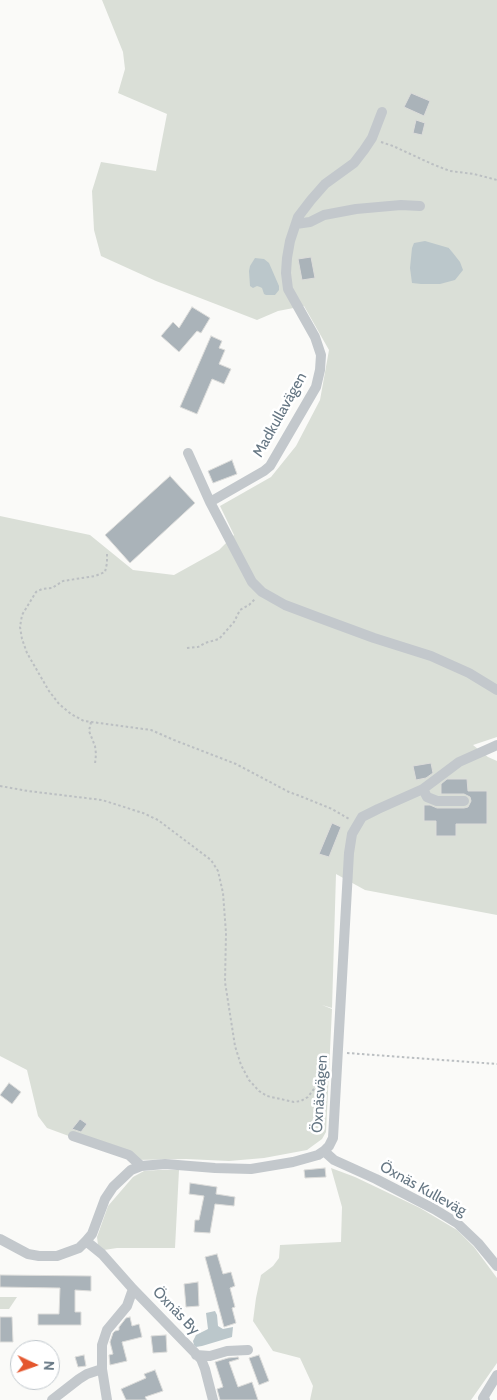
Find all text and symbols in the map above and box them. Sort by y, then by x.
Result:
street label: Madkullavägen [249,369,311,461]
street label: Öxnäsvägen [308,1054,332,1134]
street label: Öxnäs Kulleväg [377,1158,469,1220]
street label: Öxnäs By [149,1283,203,1339]
north arrow [10,1340,60,1390]
text: N [40,1360,58,1371]

